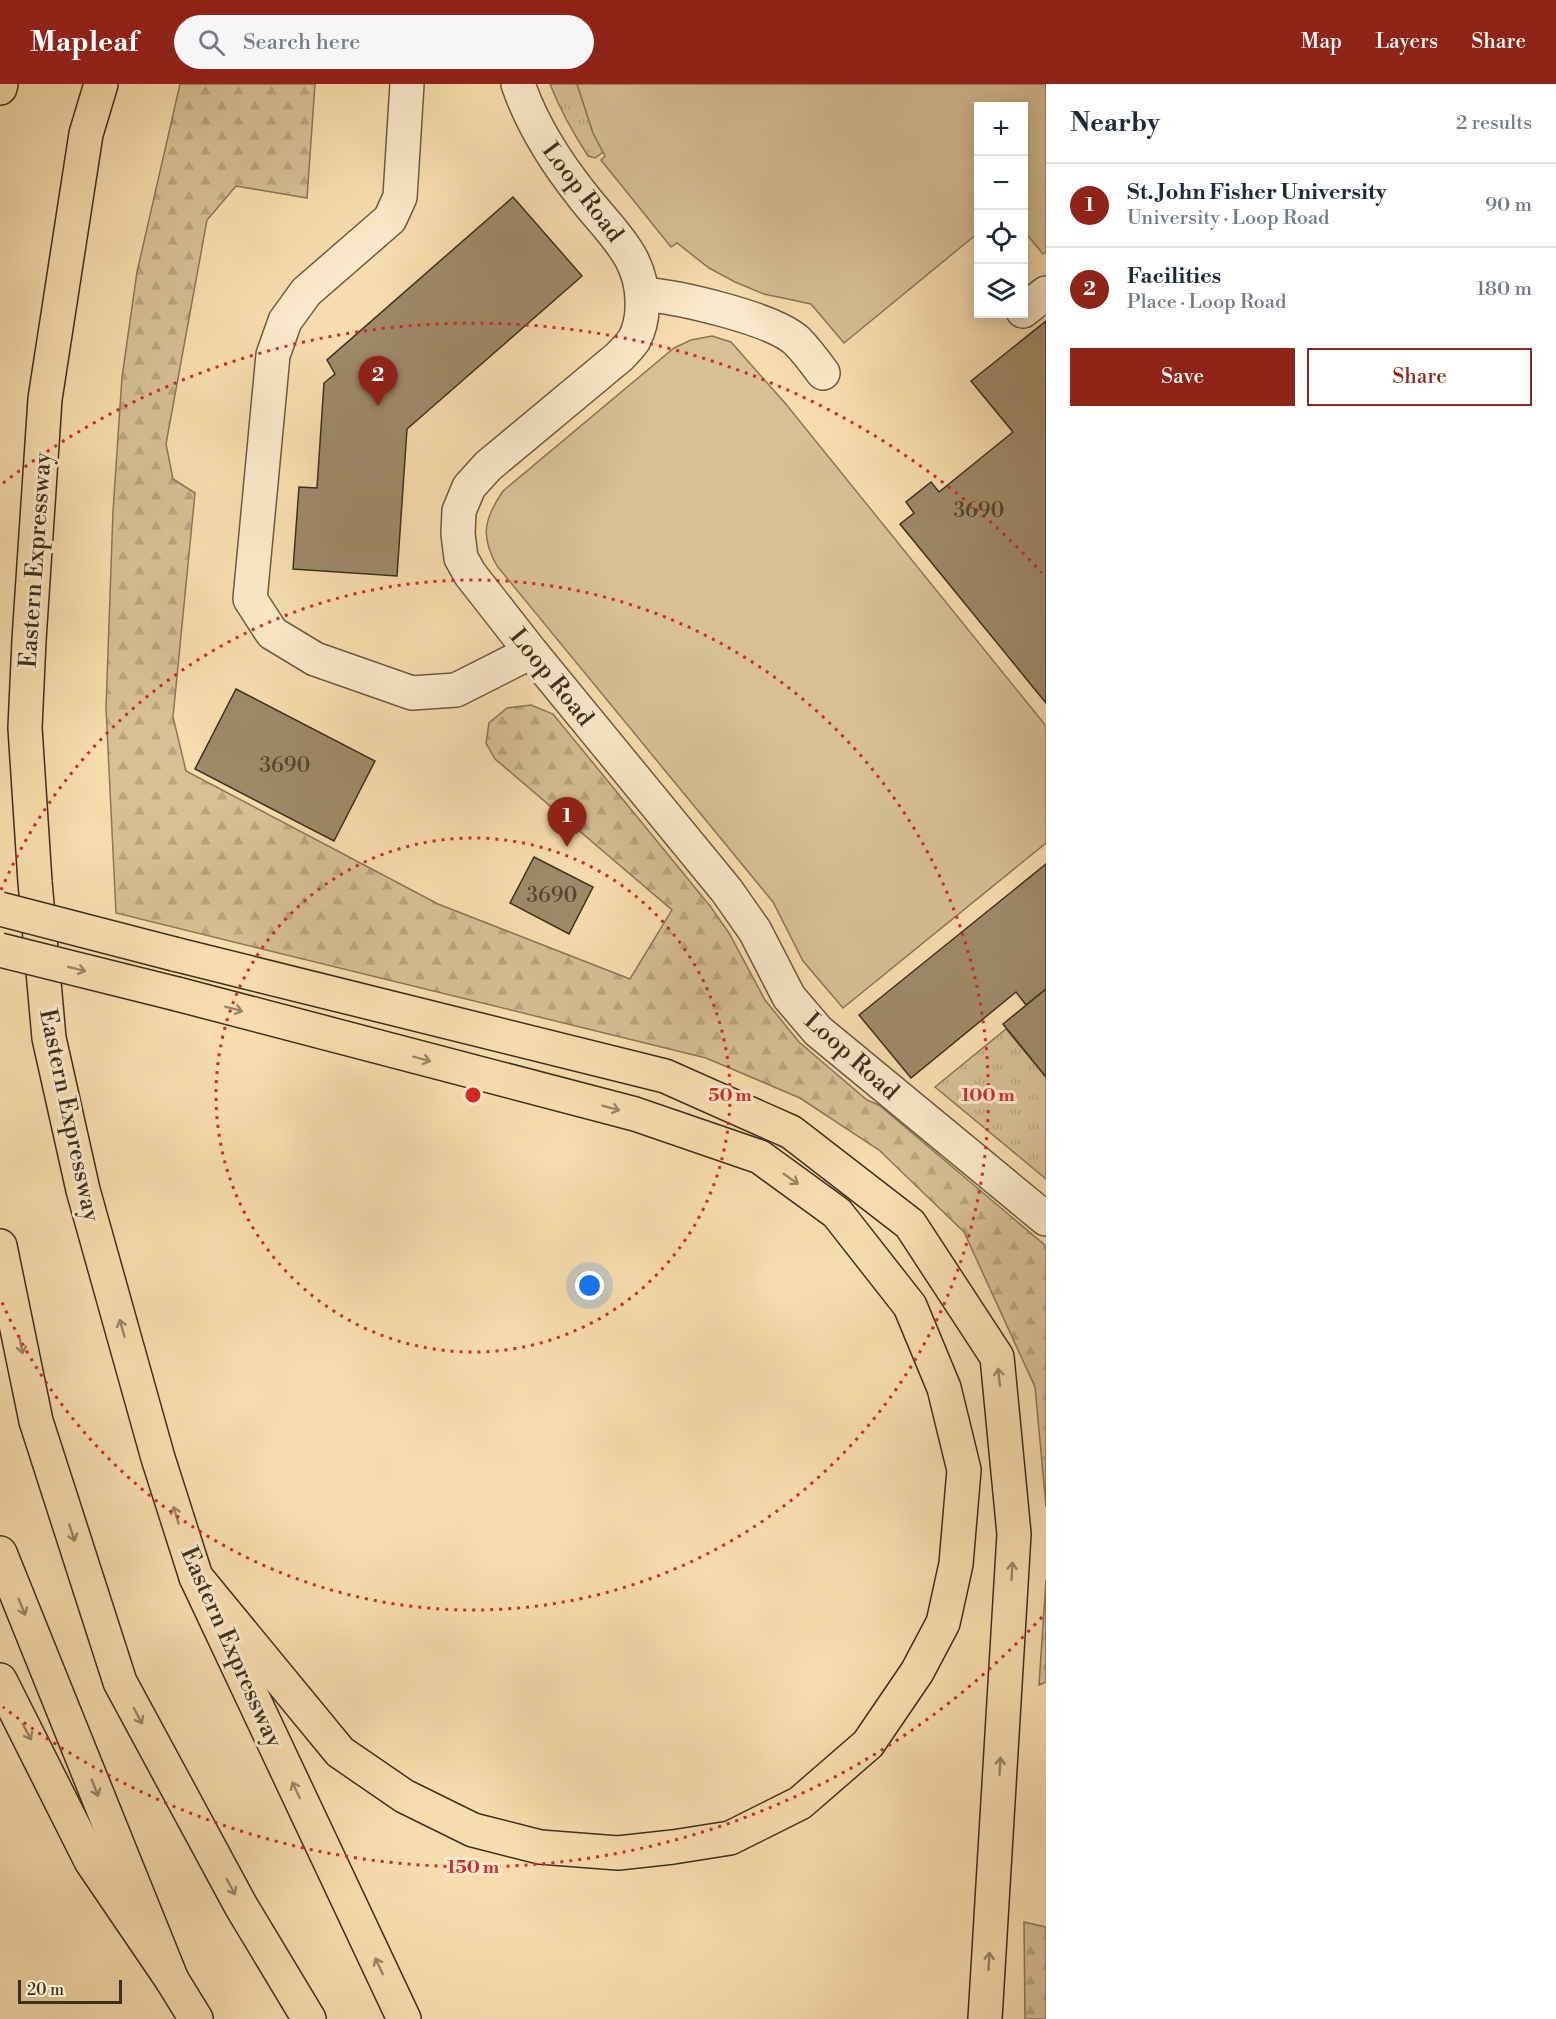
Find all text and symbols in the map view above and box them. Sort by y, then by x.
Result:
search box [174,15,594,69]
text: Mapleaf [30,25,138,60]
icon: search [195,26,228,59]
text: Search here [243,29,360,56]
text: Map [1301,29,1342,55]
text: Layers [1375,29,1438,55]
text: Share [1471,29,1526,55]
map controls [974,102,1028,318]
button: + [974,102,1028,156]
text: Nearby [1070,107,1160,139]
text: 2 results [1456,111,1532,136]
street label: Loop Road [535,137,630,249]
button: − [974,156,1028,210]
text: St. John Fisher University [1127,179,1387,206]
text: 1 [1085,193,1094,218]
text: 90 m [1485,193,1532,218]
text: University · Loop Road [1127,206,1329,231]
button: locate [974,210,1028,264]
text: Facilities [1127,263,1221,290]
button: layers [974,264,1028,318]
text: 2 [1083,277,1096,302]
text: 180 m [1477,277,1532,302]
text: Place · Loop Road [1127,290,1286,315]
button: Save [1070,348,1295,406]
button: Share [1307,348,1532,406]
pin: 2 [358,356,398,406]
street label: Eastern Expressway [13,451,59,669]
house number: 3690 [954,498,1004,524]
street label: Loop Road [503,623,600,733]
house number: 3690 [260,753,310,779]
pin: 1 [548,798,586,847]
house number: 3690 [527,883,577,909]
one-way arrow [67,964,86,975]
one-way arrow [224,1004,243,1015]
street label: Eastern Expressway [32,1006,106,1225]
street label: Loop Road [798,1006,905,1107]
one-way arrow [412,1053,431,1065]
text: 50 m [708,1084,752,1107]
text: 100 m [961,1084,1015,1107]
centre of rings [463,1085,483,1105]
one-way arrow [601,1103,620,1114]
one-way arrow [782,1173,798,1186]
your location [575,1271,604,1300]
one-way arrow [116,1318,128,1337]
one-way arrow [15,1335,27,1354]
one-way arrow [993,1368,1004,1388]
one-way arrow [170,1506,181,1525]
one-way arrow [67,1523,78,1542]
street label: Eastern Expressway [173,1542,289,1753]
one-way arrow [1007,1562,1018,1582]
one-way arrow [17,1597,28,1616]
one-way arrow [133,1706,144,1724]
one-way arrow [21,1723,33,1740]
one-way arrow [995,1756,1006,1776]
one-way arrow [90,1778,101,1797]
one-way arrow [290,1781,301,1799]
text: 150 m [447,1856,500,1879]
one-way arrow [225,1878,237,1895]
one-way arrow [983,1951,994,1971]
one-way arrow [372,1958,384,1976]
scale bar [18,1977,122,2004]
text: 20 m [27,1980,64,2000]

